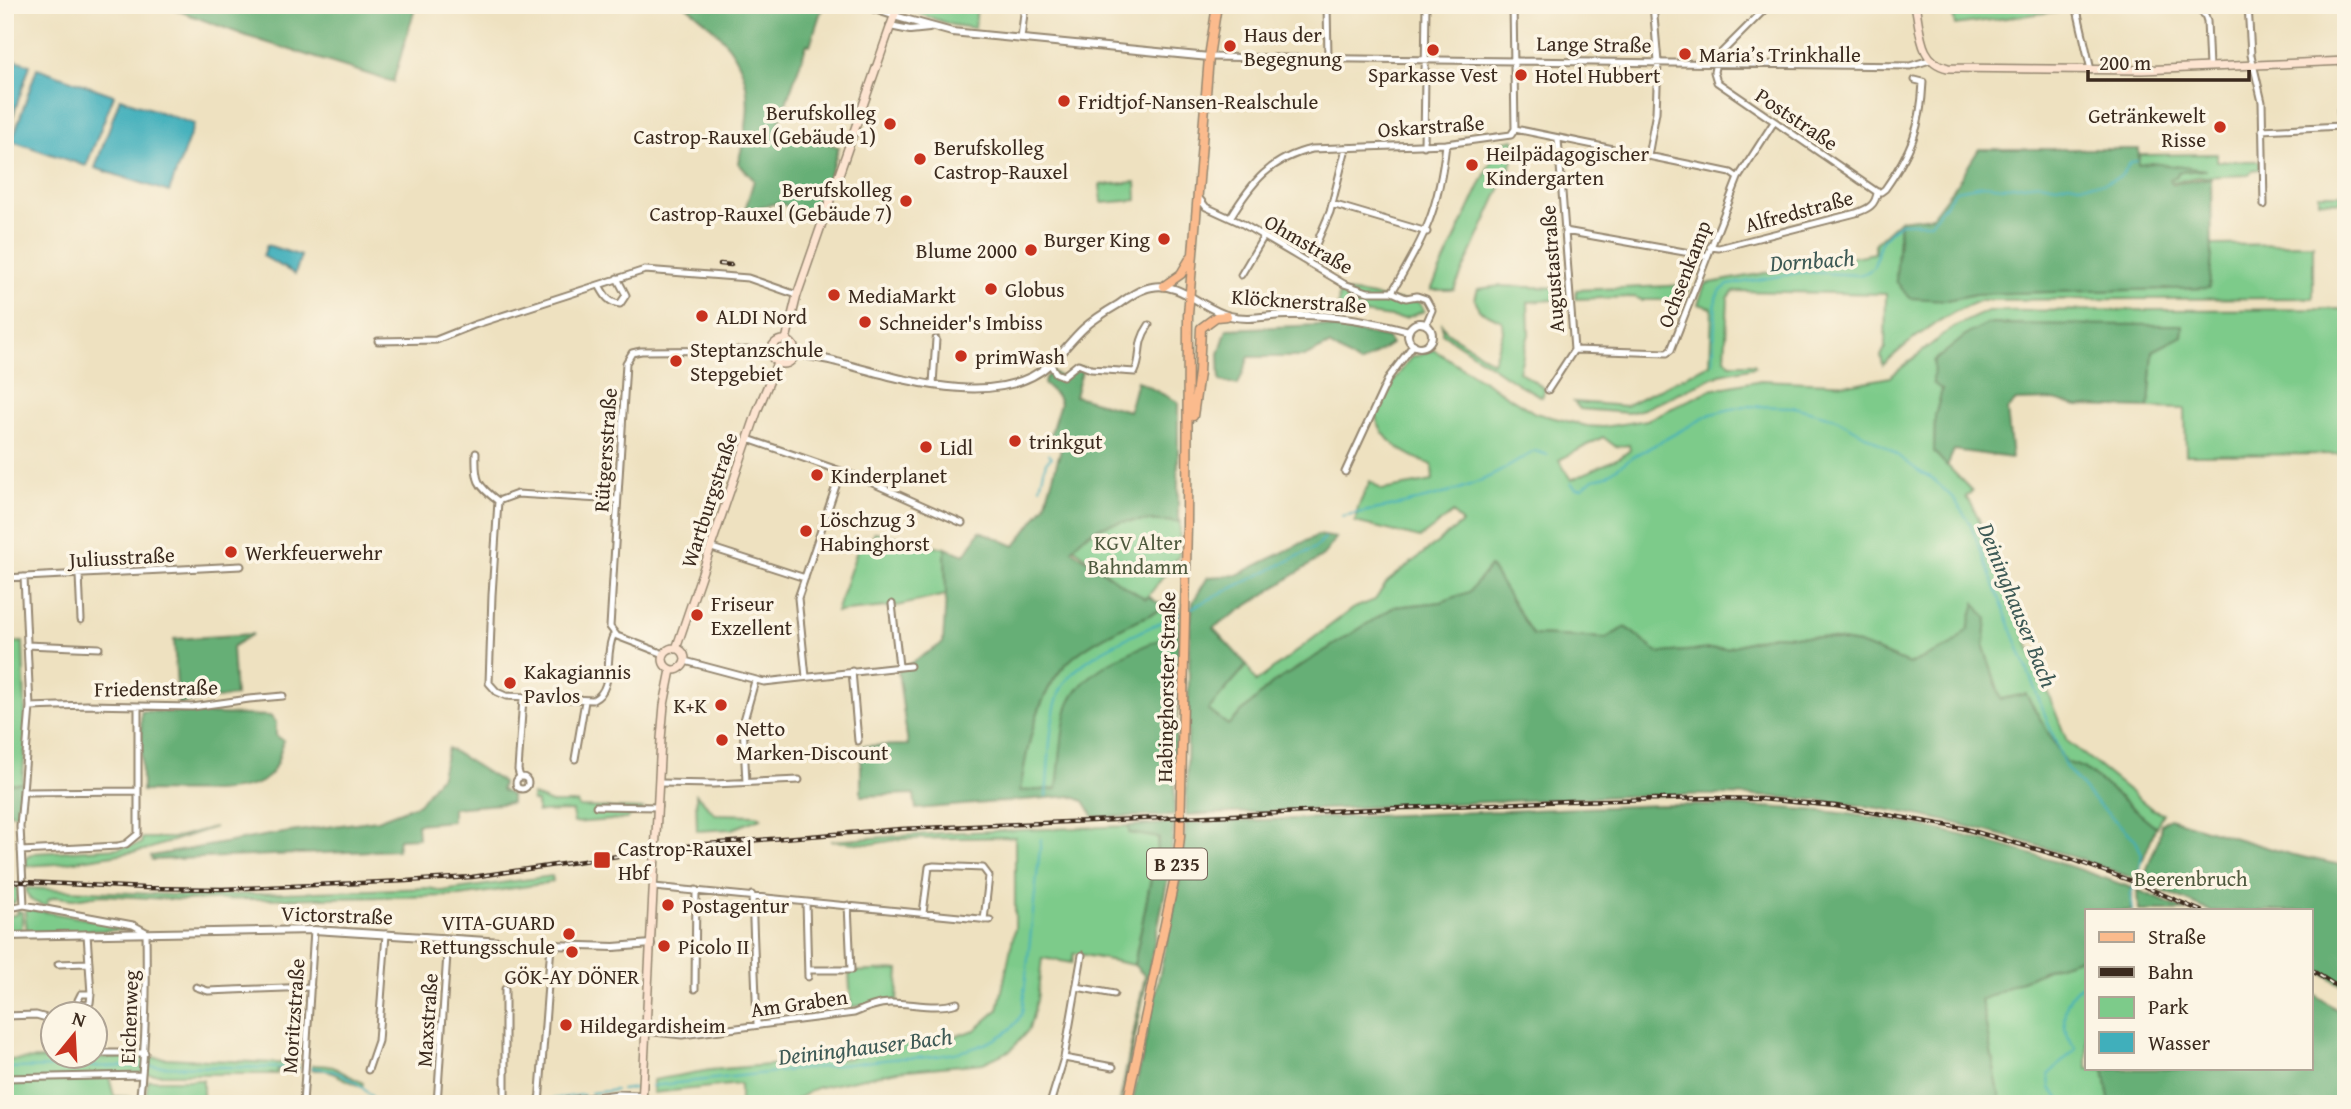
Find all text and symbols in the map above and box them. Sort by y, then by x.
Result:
place label: Haus der Begegnung [1244,19,1342,74]
street label: Lange Straße [1536,27,1652,61]
marker: Haus der Begegnung [1222,38,1238,54]
scale bar [2088,38,2250,82]
place label: Maria’s Trinkhalle [1699,39,1861,70]
marker: Sparkasse Vest [1425,42,1441,58]
marker: Maria’s Trinkhalle [1677,46,1693,62]
text: 200 m [2099,47,2151,78]
place label: Sparkasse Vest [1368,59,1499,90]
place label: Hotel Hubbert [1535,60,1661,91]
marker: Hotel Hubbert [1513,67,1529,83]
street label: Poststraße [1749,80,1845,158]
place label: Fridtjof-Nansen-Realschule [1078,86,1318,117]
marker: Fridtjof-Nansen-Realschule [1056,93,1072,109]
place label: Berufskolleg Castrop-Rauxel (Gebäude 1) [633,97,877,152]
place label: Getränkewelt Risse [2088,100,2207,155]
street label: Oskarstraße [1377,107,1485,145]
marker: Berufskolleg Castrop-Rauxel (Gebäude 1) [882,116,898,132]
marker: Getränkewelt Risse [2212,119,2228,135]
place label: Berufskolleg Castrop-Rauxel [934,132,1068,187]
place label: Heilpädagogischer Kindergarten [1486,138,1649,193]
marker: Berufskolleg Castrop-Rauxel [912,151,928,167]
marker: Heilpädagogischer Kindergarten [1464,157,1480,173]
place label: Berufskolleg Castrop-Rauxel (Gebäude 7) [649,174,893,229]
street label: Alfredstraße [1741,182,1857,240]
marker: Berufskolleg Castrop-Rauxel (Gebäude 7) [898,193,914,209]
street label: Augustastraße [1532,204,1572,334]
street label: Ohmstraße [1259,206,1359,282]
street label: Ochsenkamp [1649,216,1719,332]
place label: Burger King [1044,224,1151,255]
marker: Burger King [1156,231,1172,247]
place label: Blume 2000 [916,235,1017,266]
water label: Dornbach [1767,241,1856,279]
marker: Blume 2000 [1023,242,1039,258]
place label: Globus [1005,274,1065,305]
place label: MediaMarkt [848,280,957,311]
marker: Globus [983,281,999,297]
street label: Klöcknerstraße [1230,281,1368,321]
marker: MediaMarkt [826,287,842,303]
place label: ALDI Nord [716,301,808,332]
place label: Schneider's Imbiss [879,307,1043,338]
marker: ALDI Nord [694,308,710,324]
marker: Schneider's Imbiss [857,314,873,330]
place label: Steptanzschule Stepgebiet [690,334,824,389]
place label: primWash [975,341,1065,372]
marker: primWash [953,348,969,364]
marker: Steptanzschule Stepgebiet [668,353,684,369]
street label: Rütgersstraße [585,387,625,513]
place label: trinkgut [1029,426,1103,457]
street label: Wartburgstraße [673,428,746,572]
place label: Lidl [940,432,973,463]
marker: trinkgut [1007,433,1023,449]
marker: Lidl [918,439,934,455]
place label: Kinderplanet [831,460,948,491]
marker: Kinderplanet [809,467,825,483]
place label: Löschzug 3 Habinghorst [820,504,930,559]
water label: Deininghauser Bach [1970,517,2066,693]
marker: Löschzug 3 Habinghorst [798,523,814,539]
park label: KGV Alter Bahndamm [1088,527,1188,582]
place label: Werkfeuerwehr [245,537,383,568]
street label: Juliusstraße [65,539,176,575]
marker: Werkfeuerwehr [223,544,239,560]
place label: Friseur Exzellent [711,588,793,643]
street label: Habinghorster Straße [1149,591,1183,783]
marker: Friseur Exzellent [689,607,705,623]
place label: Kakagiannis Pavlos [524,656,631,711]
street label: Friedenstraße [94,671,218,705]
marker: Kakagiannis Pavlos [502,675,518,691]
place label: K+K [673,690,708,721]
marker: K+K [713,697,729,713]
place label: Netto Marken-Discount [736,713,889,768]
marker: Netto Marken-Discount [714,732,730,748]
place label: Castrop-Rauxel Hbf [618,833,752,888]
road number: B 235 [1147,848,1207,880]
marker: Castrop-Rauxel Hbf [592,850,612,870]
park label: Beerenbruch [2134,863,2248,894]
place label: Postagentur [682,890,790,921]
marker: Postagentur [660,897,676,913]
street label: Victorstraße [280,898,394,932]
place label: VITA-GUARD Rettungsschule [420,907,555,962]
legend [2085,909,2312,1070]
text: Straße [2148,921,2206,952]
marker: VITA-GUARD Rettungsschule [561,926,577,942]
place label: Picolo II [678,931,749,962]
marker: Picolo II [656,938,672,954]
marker: GÖK-AY DÖNER [564,944,580,960]
text: Bahn [2148,956,2194,987]
street label: Moritzstraße [274,957,312,1075]
place label: GÖK-AY DÖNER [505,961,640,992]
street label: Eichenweg [112,969,146,1064]
street label: Maxstraße [408,972,446,1068]
street label: Am Graben [748,981,850,1025]
text: Park [2148,991,2189,1022]
north arrow [38,1000,108,1070]
text: N [69,1004,90,1034]
place label: Hildegardisheim [580,1010,726,1041]
marker: Hildegardisheim [558,1017,574,1033]
water label: Deininghauser Bach [775,1019,954,1073]
text: Wasser [2148,1027,2210,1058]

